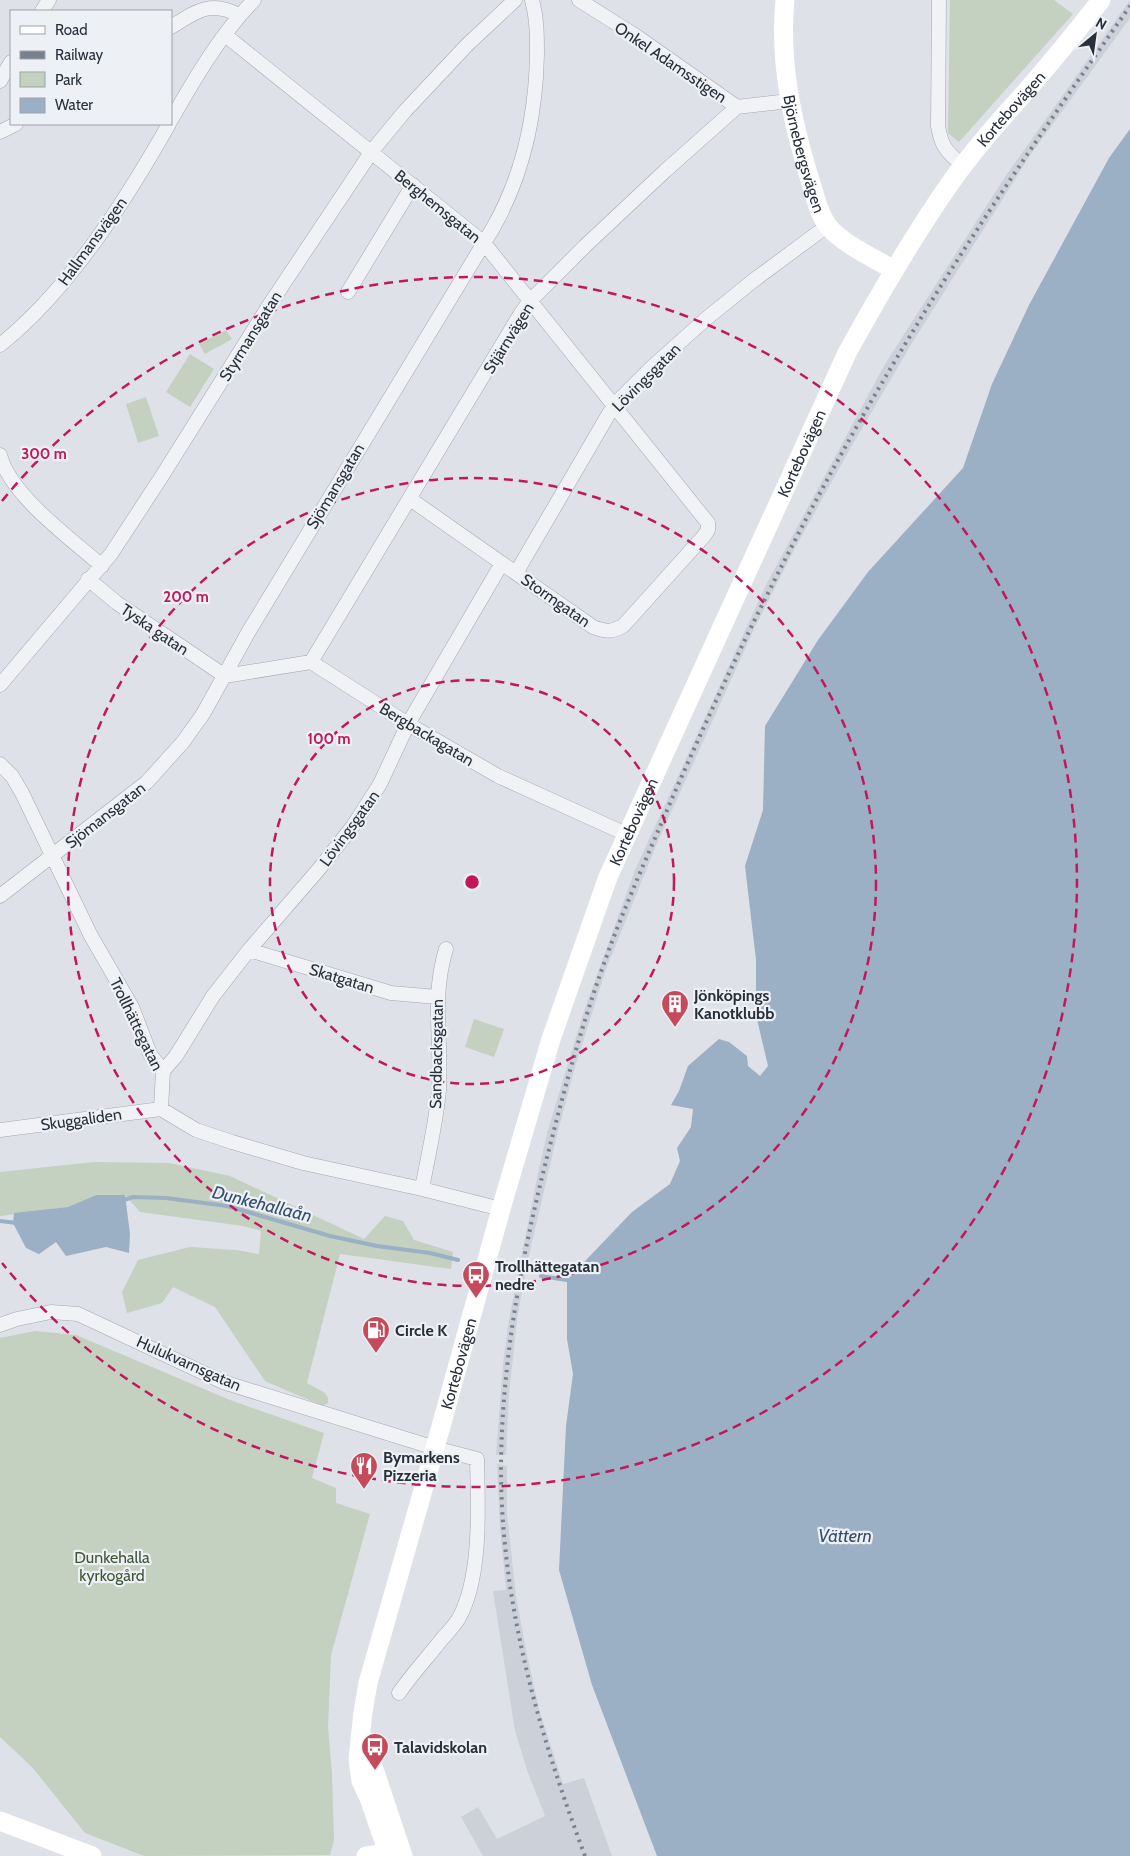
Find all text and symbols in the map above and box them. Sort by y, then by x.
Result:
legend [10,10,172,125]
north arrow [1070,10,1120,60]
text: N [1093,13,1110,34]
street label: Onkel Adamsstigen [611,18,730,107]
text: Road [55,21,88,39]
text: Railway [55,46,104,64]
street label: Kortebovägen [973,67,1049,151]
text: Park [55,71,82,89]
street label: Björnebergsvägen [779,93,829,216]
text: Water [55,96,93,114]
street label: Berghemsgatan [391,166,485,247]
street label: Hallmansvägen [54,194,131,289]
street label: Styrmansgatan [215,288,286,385]
street label: Stjärnvägen [479,299,538,377]
street label: Lövingsgatan [608,339,685,415]
street label: Kortebovägen [774,407,830,500]
street label: Sjömansgatan [303,440,368,532]
text: 300 m [21,445,67,463]
street label: Stormgatan [518,570,594,631]
text: 200 m [163,588,209,606]
street label: Tyska gatan [117,600,192,659]
street label: Bergbackagatan [376,699,477,770]
text: 100 m [307,730,351,748]
street label: Kortebovägen [605,775,662,869]
street label: Sjömansgatan [62,778,149,853]
street label: Lövingsgatan [316,787,383,870]
centre of rings [463,873,481,891]
street label: Skatgatan [307,960,377,997]
street label: Trollhättegatan [106,975,167,1074]
place label: Jönköpings Kanotklubb [693,986,774,1023]
building icon: Jönköpings Kanotklubb [660,989,690,1028]
street label: Sandbacksgatan [426,999,447,1109]
street label: Skuggaliden [39,1104,123,1135]
water label: Dunkehallaån [210,1181,314,1227]
place label: Trollhättegatan nedre [495,1257,599,1294]
bus stop icon: Trollhättegatan nedre [461,1260,491,1299]
fuel station icon: Circle K [361,1315,391,1354]
street label: Kortebovägen [437,1316,480,1412]
place label: Circle K [395,1321,447,1340]
street label: Hulukvarnsgatan [134,1332,244,1395]
place label: Bymarkens Pizzeria [383,1448,460,1485]
restaurant icon: Bymarkens Pizzeria [349,1451,379,1490]
water label: Vättern [818,1525,872,1547]
park label: Dunkehalla kyrkogård [74,1548,150,1585]
bus stop icon: Talavidskolan [360,1732,390,1771]
place label: Talavidskolan [394,1738,487,1757]

